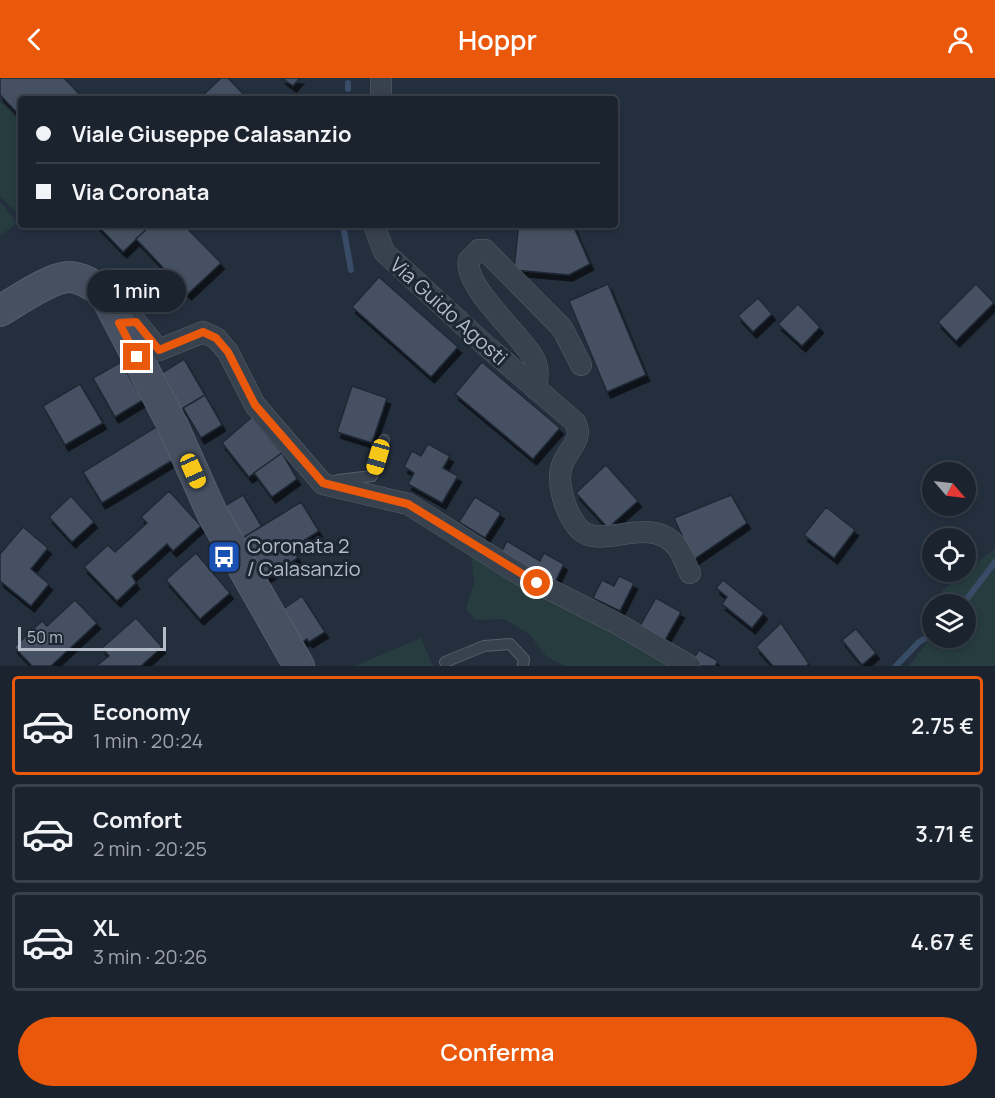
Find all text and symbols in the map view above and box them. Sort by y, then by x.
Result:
text: Hoppr [458,21,537,58]
icon: back [18,23,51,56]
icon: person [944,23,977,56]
text: Viale Giuseppe Calasanzio [72,119,352,149]
text: Via Coronata [72,177,210,207]
street label: Via Guido Agosti [385,251,513,371]
callout: 1 min [88,270,186,312]
text: 1 min [113,277,160,304]
route end [123,343,150,370]
car [364,437,392,477]
car [177,451,209,491]
north arrow [922,462,976,516]
map controls [922,462,976,648]
button: locate [922,528,976,582]
place label: Coronata 2 / Calasanzio [247,532,361,582]
bus stop icon: Coronata 2 / Calasanzio [206,539,242,575]
route start [523,569,550,596]
button: layers [922,594,976,648]
scale bar [18,624,166,652]
text: 50 m [27,626,63,648]
text: Economy [93,697,191,727]
icon: car [21,699,75,753]
text: 2.75 € [911,711,974,741]
text: 1 min · 20:24 [93,727,203,754]
text: Comfort [93,805,182,835]
icon: car [21,807,75,861]
text: 3.71 € [915,819,974,849]
text: 2 min · 20:25 [93,835,207,862]
text: XL [93,913,119,943]
icon: car [21,915,75,969]
text: 4.67 € [911,927,974,957]
text: 3 min · 20:26 [93,943,208,970]
button: Conferma [18,1017,977,1086]

